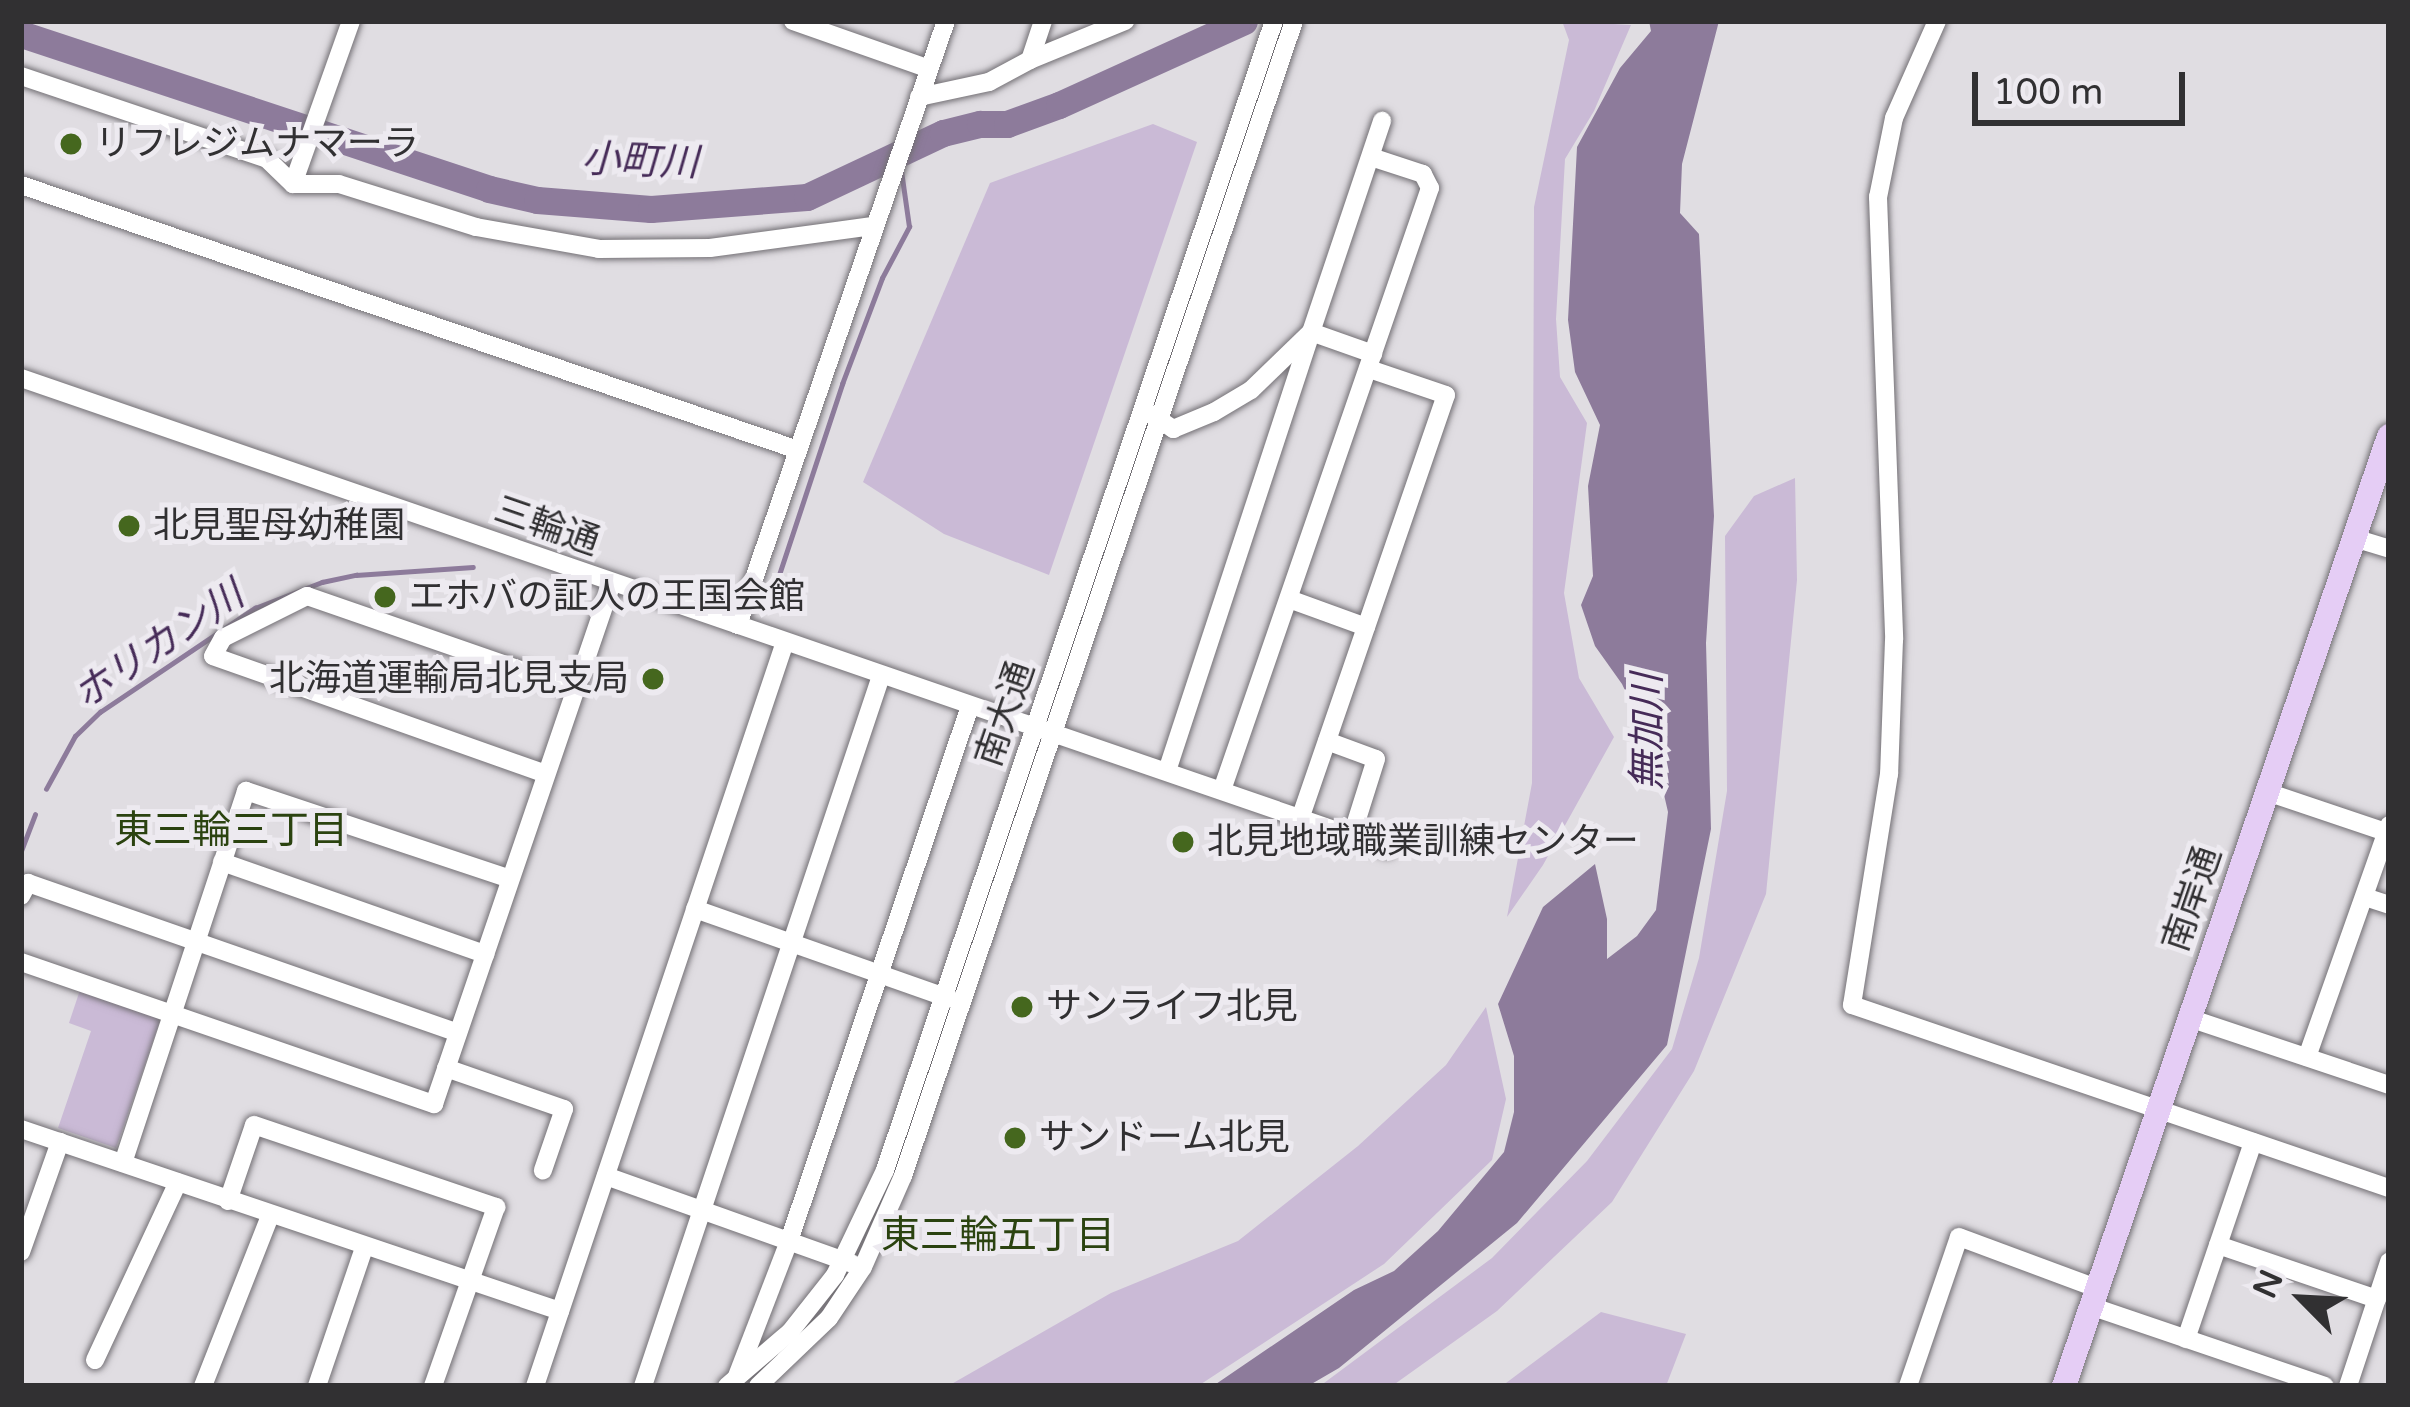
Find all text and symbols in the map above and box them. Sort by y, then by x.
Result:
scale bar [1978,48,2191,122]
text: 100 m [1993,71,2103,114]
place label: リフレジムナマーラ [95,122,419,166]
marker: リフレジムナマーラ [58,131,84,157]
water label: 小町川 [581,137,699,187]
street label: 三輪通 [489,488,605,564]
place label: 北見聖母幼稚園 [153,504,405,548]
marker: 北見聖母幼稚園 [116,513,142,539]
water label: ホリカン川 [65,572,253,720]
place label: エホバの証人の王国会館 [409,575,805,619]
marker: エホバの証人の王国会館 [372,584,398,610]
street label: 南大通 [967,656,1043,772]
place label: 北海道運輸局北見支局 [269,657,629,701]
marker: 北海道運輸局北見支局 [640,666,666,692]
water label: 無加川 [1625,674,1671,790]
district label: 東三輪三丁目 [114,808,348,854]
place label: 北見地域職業訓練センター [1207,820,1639,864]
marker: 北見地域職業訓練センター [1170,829,1196,855]
street label: 南岸通 [2154,841,2230,957]
place label: サンライフ北見 [1046,985,1298,1029]
marker: サンライフ北見 [1009,994,1035,1020]
place label: サンドーム北見 [1039,1116,1291,1160]
marker: サンドーム北見 [1002,1125,1028,1151]
district label: 東三輪五丁目 [881,1213,1115,1259]
north arrow [2242,1239,2362,1359]
text: N [2245,1264,2292,1304]

